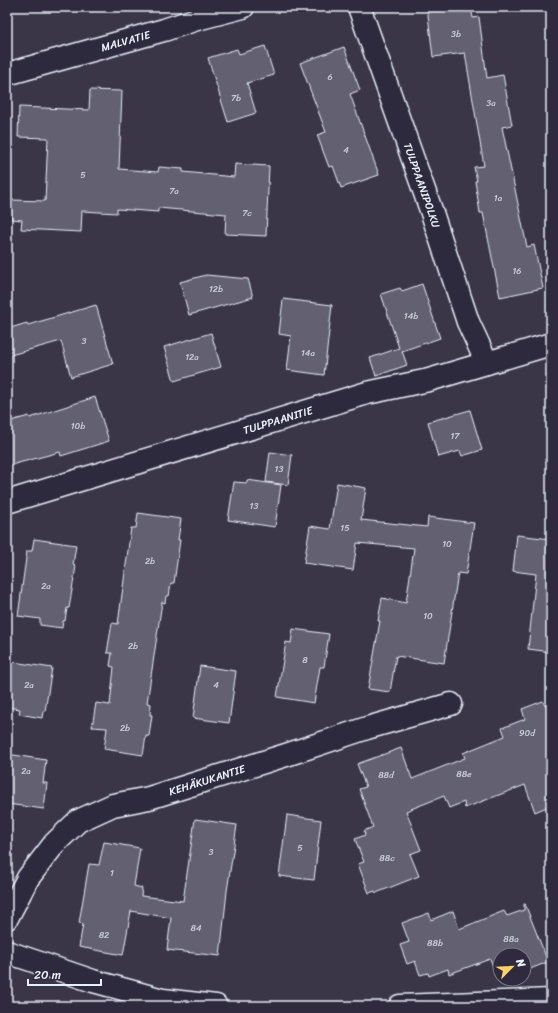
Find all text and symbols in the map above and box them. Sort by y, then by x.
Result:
street label: MALVATIE [98,25,153,57]
house number: 3b [451,26,461,42]
house number: 6 [327,69,333,85]
house number: 7b [231,90,241,106]
house number: 3a [486,95,496,111]
street label: TULPPAANIPOLKU [398,140,446,230]
house number: 4 [343,142,349,158]
house number: 5 [80,167,86,183]
house number: 7a [169,183,179,199]
house number: 1a [494,190,503,206]
house number: 7c [242,205,252,221]
house number: 16 [513,263,521,279]
house number: 12b [209,281,223,297]
house number: 14b [404,308,418,324]
house number: 3 [82,333,87,349]
house number: 14a [301,345,315,361]
house number: 12a [185,349,199,365]
street label: TULPPAANITIE [241,400,316,439]
house number: 10b [71,418,85,434]
house number: 17 [450,428,460,444]
house number: 13 [275,461,283,477]
house number: 13 [250,498,258,514]
house number: 15 [340,520,350,536]
house number: 10 [442,536,452,552]
house number: 2b [145,553,155,569]
house number: 2a [41,578,51,594]
house number: 10 [423,608,433,624]
house number: 2b [128,638,138,654]
house number: 8 [302,652,308,668]
house number: 2a [24,677,34,693]
house number: 4 [213,677,219,693]
house number: 2b [120,720,130,736]
house number: 90d [519,725,536,741]
street label: KEHÄKUKANTIE [166,759,248,801]
house number: 2a [21,763,31,779]
house number: 88e [456,766,472,782]
house number: 88d [378,767,395,783]
house number: 5 [297,840,303,856]
house number: 3 [209,844,214,860]
house number: 88c [379,850,395,866]
house number: 1 [110,865,114,881]
house number: 84 [190,920,202,936]
house number: 82 [99,927,109,943]
house number: 88a [503,931,519,947]
house number: 88b [427,935,443,951]
north arrow [492,947,532,987]
text: N [510,955,531,971]
scale bar [28,961,101,987]
text: 20 m [34,964,61,986]

